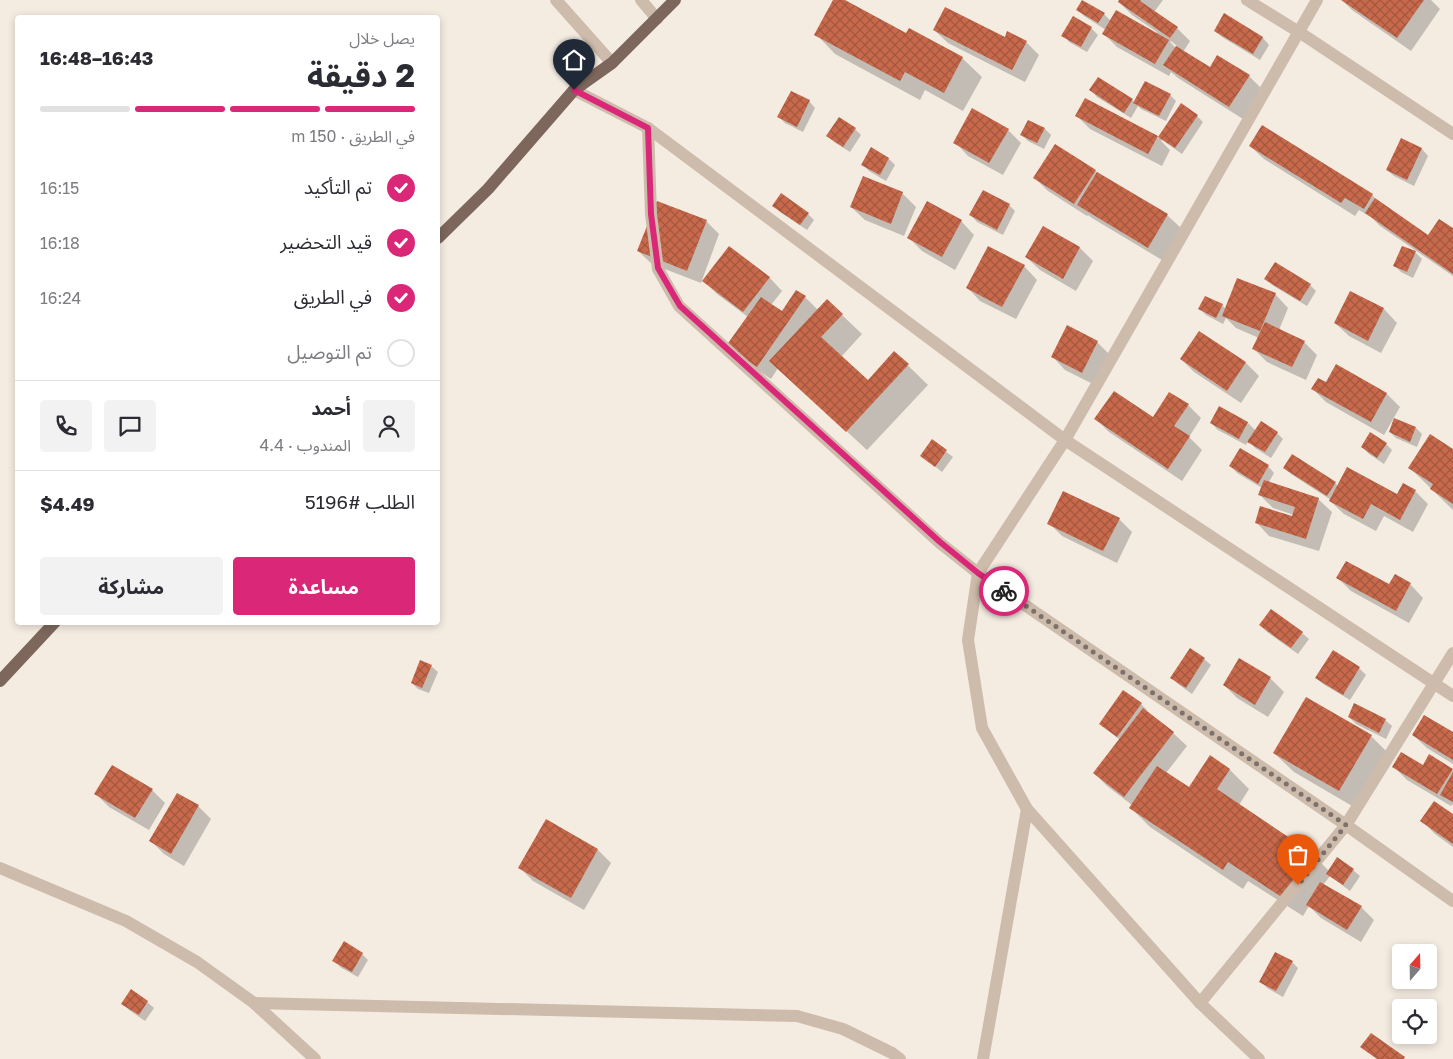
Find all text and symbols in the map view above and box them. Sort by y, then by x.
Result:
text: يصل خلال [349,28,415,48]
pin [553,39,595,90]
text: 16:43–16:48 [40,46,153,69]
icon: home [560,46,588,74]
text: 2 دقيقة [307,56,415,94]
text: في الطريق · 150 m [291,126,415,146]
icon: check [387,174,415,202]
text: تم التأكيد [304,175,372,198]
text: 16:15 [40,178,79,198]
icon: check [387,229,415,257]
text: قيد التحضير [280,230,372,253]
text: 16:18 [40,233,80,253]
icon: check [387,284,415,312]
text: في الطريق [294,285,372,308]
text: 16:24 [40,288,81,308]
text: تم التوصيل [287,340,372,363]
text: أحمد [311,396,351,419]
button: phone [40,400,92,452]
button: chat [104,400,156,452]
button: person [363,400,415,452]
text: المندوب · 4.4 [260,435,351,455]
text: الطلب #5196 [305,490,415,513]
text: $4.49 [40,492,95,515]
button: مشاركة [40,557,223,615]
button: مساعدة [233,557,415,615]
courier [979,566,1029,616]
icon: bike [990,577,1018,605]
pin [1277,834,1319,885]
icon: bag [1284,841,1312,869]
north arrow [1392,944,1438,989]
map controls [1392,944,1437,1044]
button: locate [1392,999,1437,1044]

